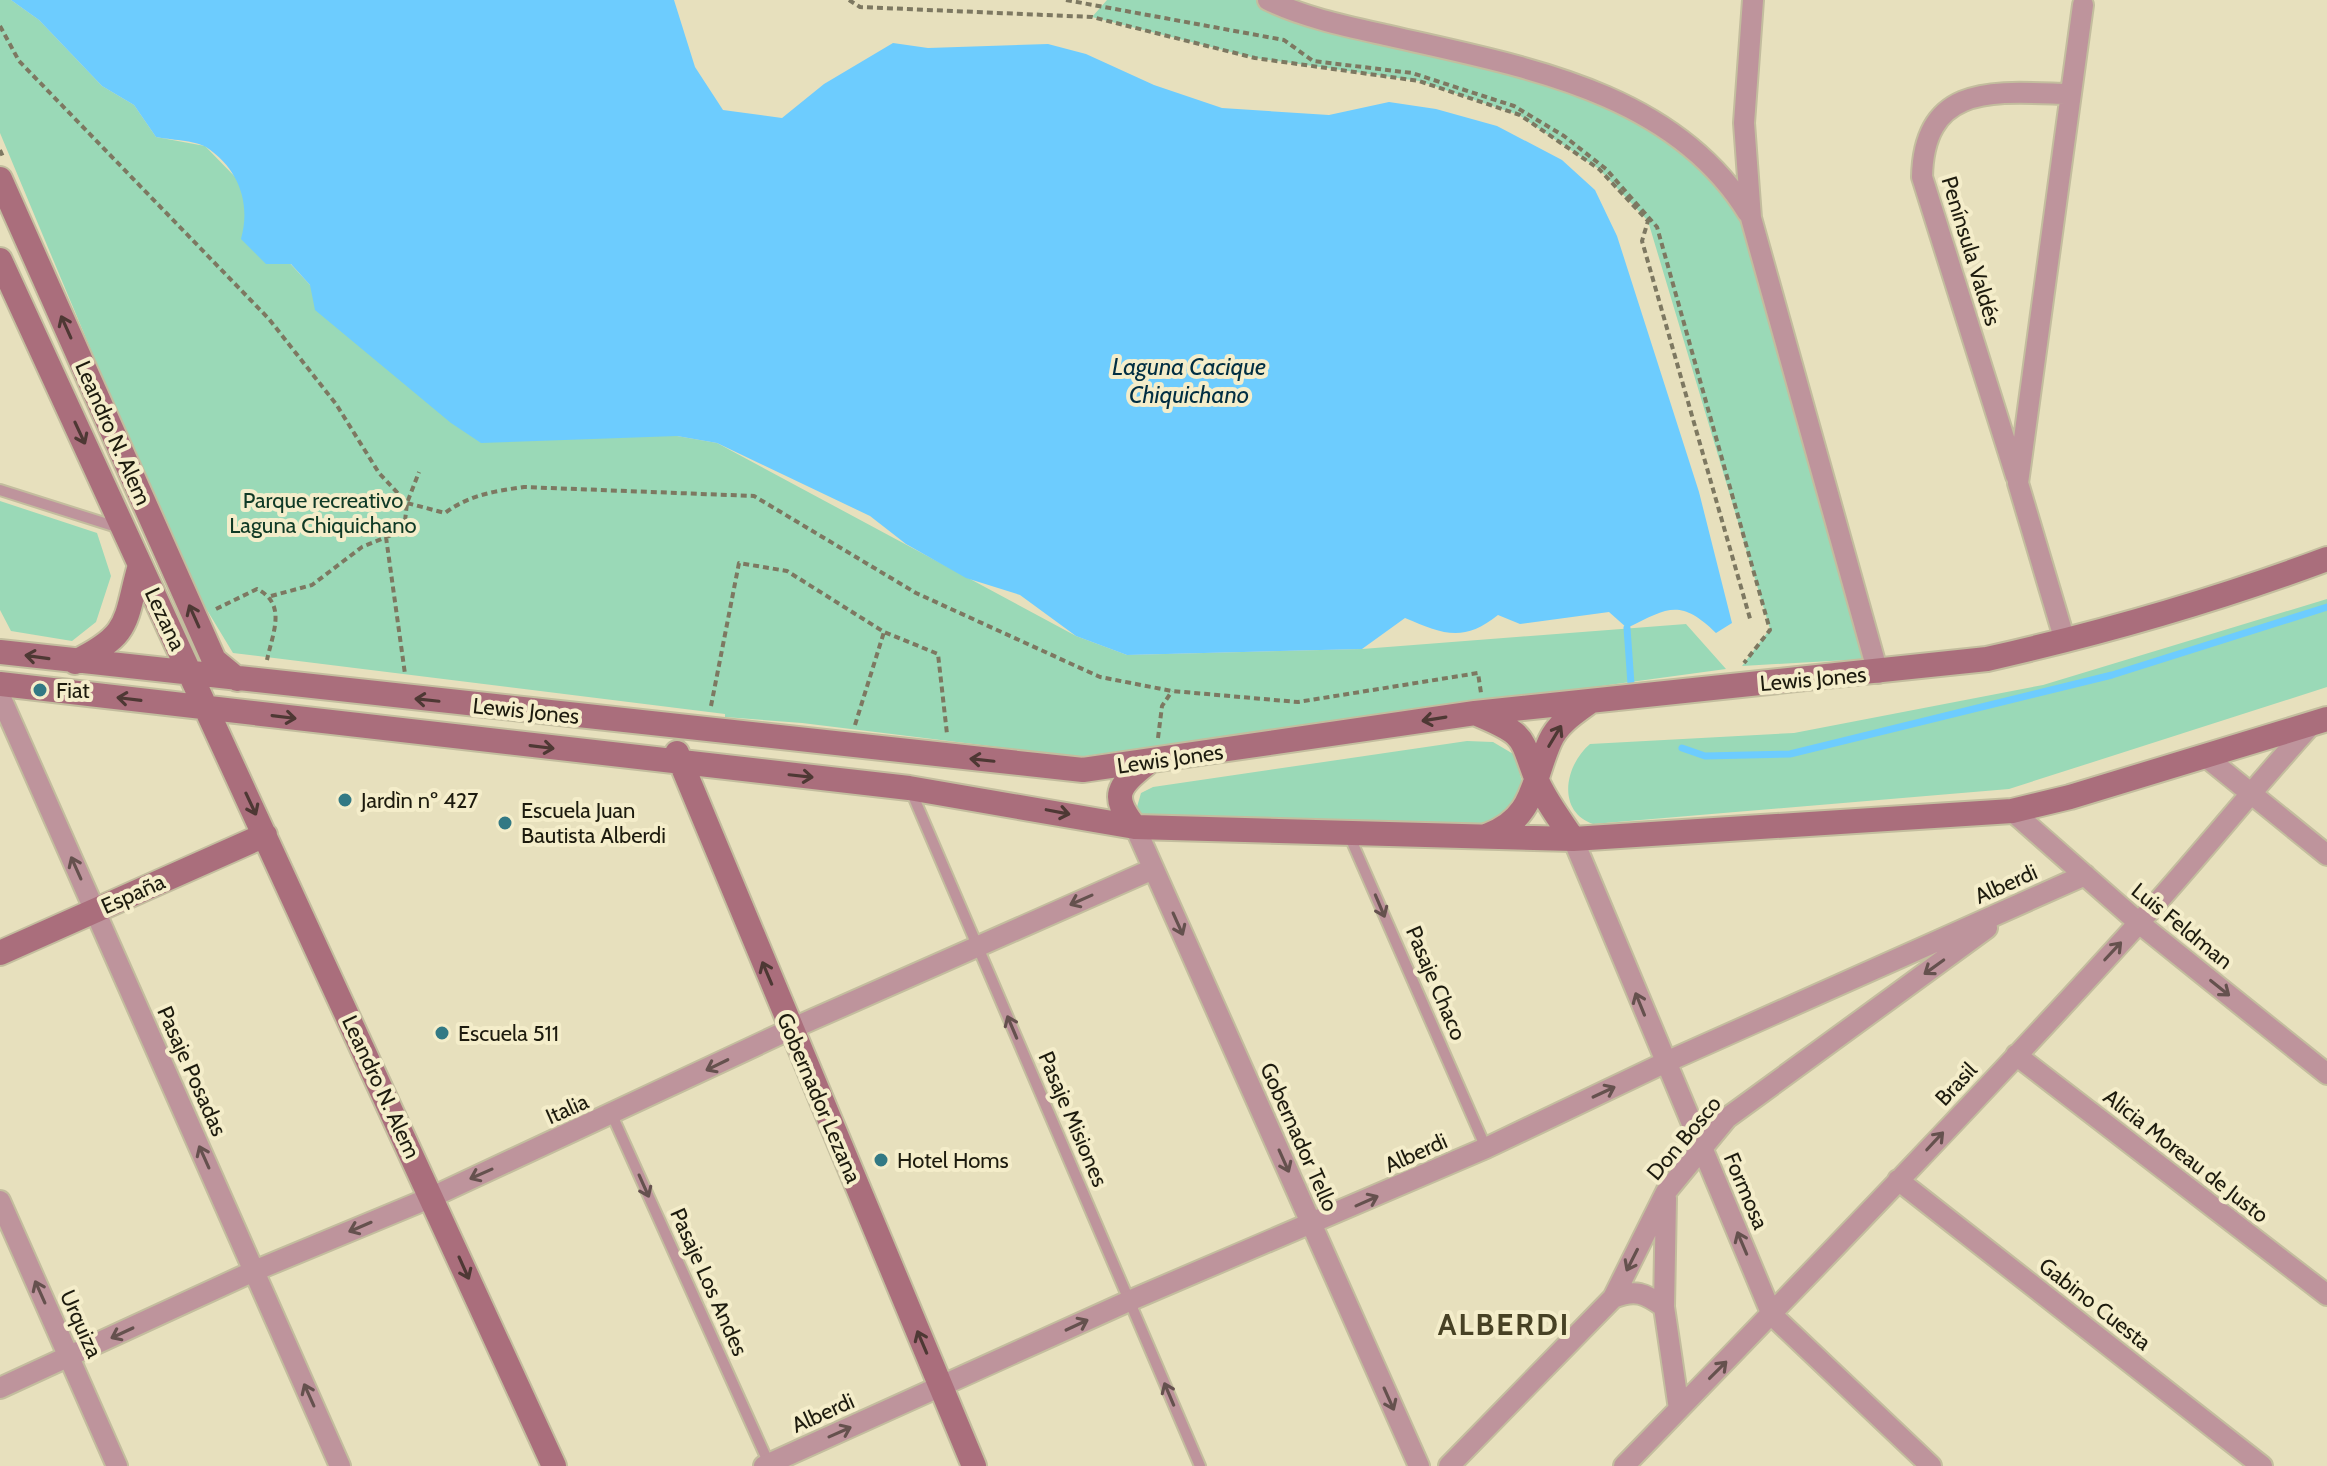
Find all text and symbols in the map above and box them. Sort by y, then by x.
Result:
street label: Península Valdés [1935,173,2007,329]
one-way arrow [57,315,72,340]
water label: Laguna Cacique Chiquichano [1112,352,1266,409]
street label: Leandro N. Alem [69,357,157,509]
one-way arrow [73,420,88,444]
park label: Parque recreativo Laguna Chiquichano [229,487,417,539]
street label: Lezana [139,583,191,655]
one-way arrow [186,604,201,628]
one-way arrow [25,649,50,664]
street label: Lewis Jones [1759,661,1867,697]
place label: Fiat [56,677,90,704]
marker: Fiat [31,681,49,699]
one-way arrow [117,691,142,706]
one-way arrow [414,692,441,707]
street label: Lewis Jones [471,692,581,730]
one-way arrow [271,710,296,725]
one-way arrow [1422,712,1447,727]
one-way arrow [1547,726,1563,748]
street label: Lewis Jones [1115,738,1225,780]
one-way arrow [528,740,555,755]
one-way arrow [969,752,996,767]
one-way arrow [787,769,813,784]
place label: Jardìn nº 427 [360,787,478,814]
marker: Jardìn nº 427 [336,791,354,809]
one-way arrow [244,792,259,816]
place label: Escuela Juan Bautista Alberdi [521,797,666,849]
one-way arrow [1045,805,1070,820]
marker: Escuela Juan Bautista Alberdi [496,814,514,832]
one-way arrow [68,856,83,880]
street label: Alberdi [1971,858,2041,910]
street label: España [97,868,169,920]
street label: Luis Feldman [2126,877,2238,975]
one-way arrow [1070,893,1094,908]
one-way arrow [1374,893,1389,918]
one-way arrow [1171,911,1186,936]
street label: Pasaje Chaco [1400,922,1472,1044]
one-way arrow [2103,941,2122,961]
one-way arrow [1923,959,1945,975]
one-way arrow [759,962,774,986]
one-way arrow [2209,980,2230,997]
one-way arrow [1632,992,1646,1017]
street label: Pasaje Posadas [151,1002,233,1140]
street label: Gobernador Lezana [771,1009,867,1187]
street label: Leandro N. Alem [336,1011,426,1163]
one-way arrow [1003,1015,1018,1040]
place label: Escuela 511 [458,1020,559,1047]
marker: Escuela 511 [433,1024,451,1042]
street label: Pasaje Misiones [1032,1047,1114,1191]
street label: Brasil [1929,1056,1983,1111]
one-way arrow [705,1058,729,1073]
street label: Gobernador Tello [1254,1058,1344,1216]
street label: Alicia Moreau de Justo [2098,1083,2274,1229]
one-way arrow [1591,1084,1615,1099]
street label: Italia [541,1088,593,1130]
street label: Don Bosco [1641,1090,1727,1186]
street label: Alberdi [1381,1127,1451,1179]
one-way arrow [1926,1131,1945,1151]
one-way arrow [195,1145,210,1170]
place label: Hotel Homs [897,1147,1009,1174]
one-way arrow [1277,1149,1292,1173]
street label: Formosa [1718,1149,1774,1234]
marker: Hotel Homs [872,1151,890,1169]
one-way arrow [469,1167,493,1182]
one-way arrow [637,1174,652,1198]
one-way arrow [1355,1192,1379,1207]
street label: Pasaje Los Andes [664,1204,754,1360]
one-way arrow [348,1221,373,1235]
one-way arrow [1733,1231,1748,1256]
one-way arrow [1624,1248,1639,1272]
street label: Gabino Cuesta [2034,1252,2157,1356]
one-way arrow [457,1255,472,1279]
one-way arrow [32,1280,47,1305]
street label: Urquiza [54,1286,108,1363]
district label: ALBERDI [1438,1306,1570,1343]
one-way arrow [1065,1317,1089,1332]
one-way arrow [111,1326,135,1341]
one-way arrow [914,1330,928,1355]
one-way arrow [1708,1361,1727,1380]
one-way arrow [1161,1382,1176,1407]
one-way arrow [300,1383,315,1407]
street label: Alberdi [788,1387,858,1439]
one-way arrow [1382,1387,1397,1411]
one-way arrow [828,1424,852,1439]

